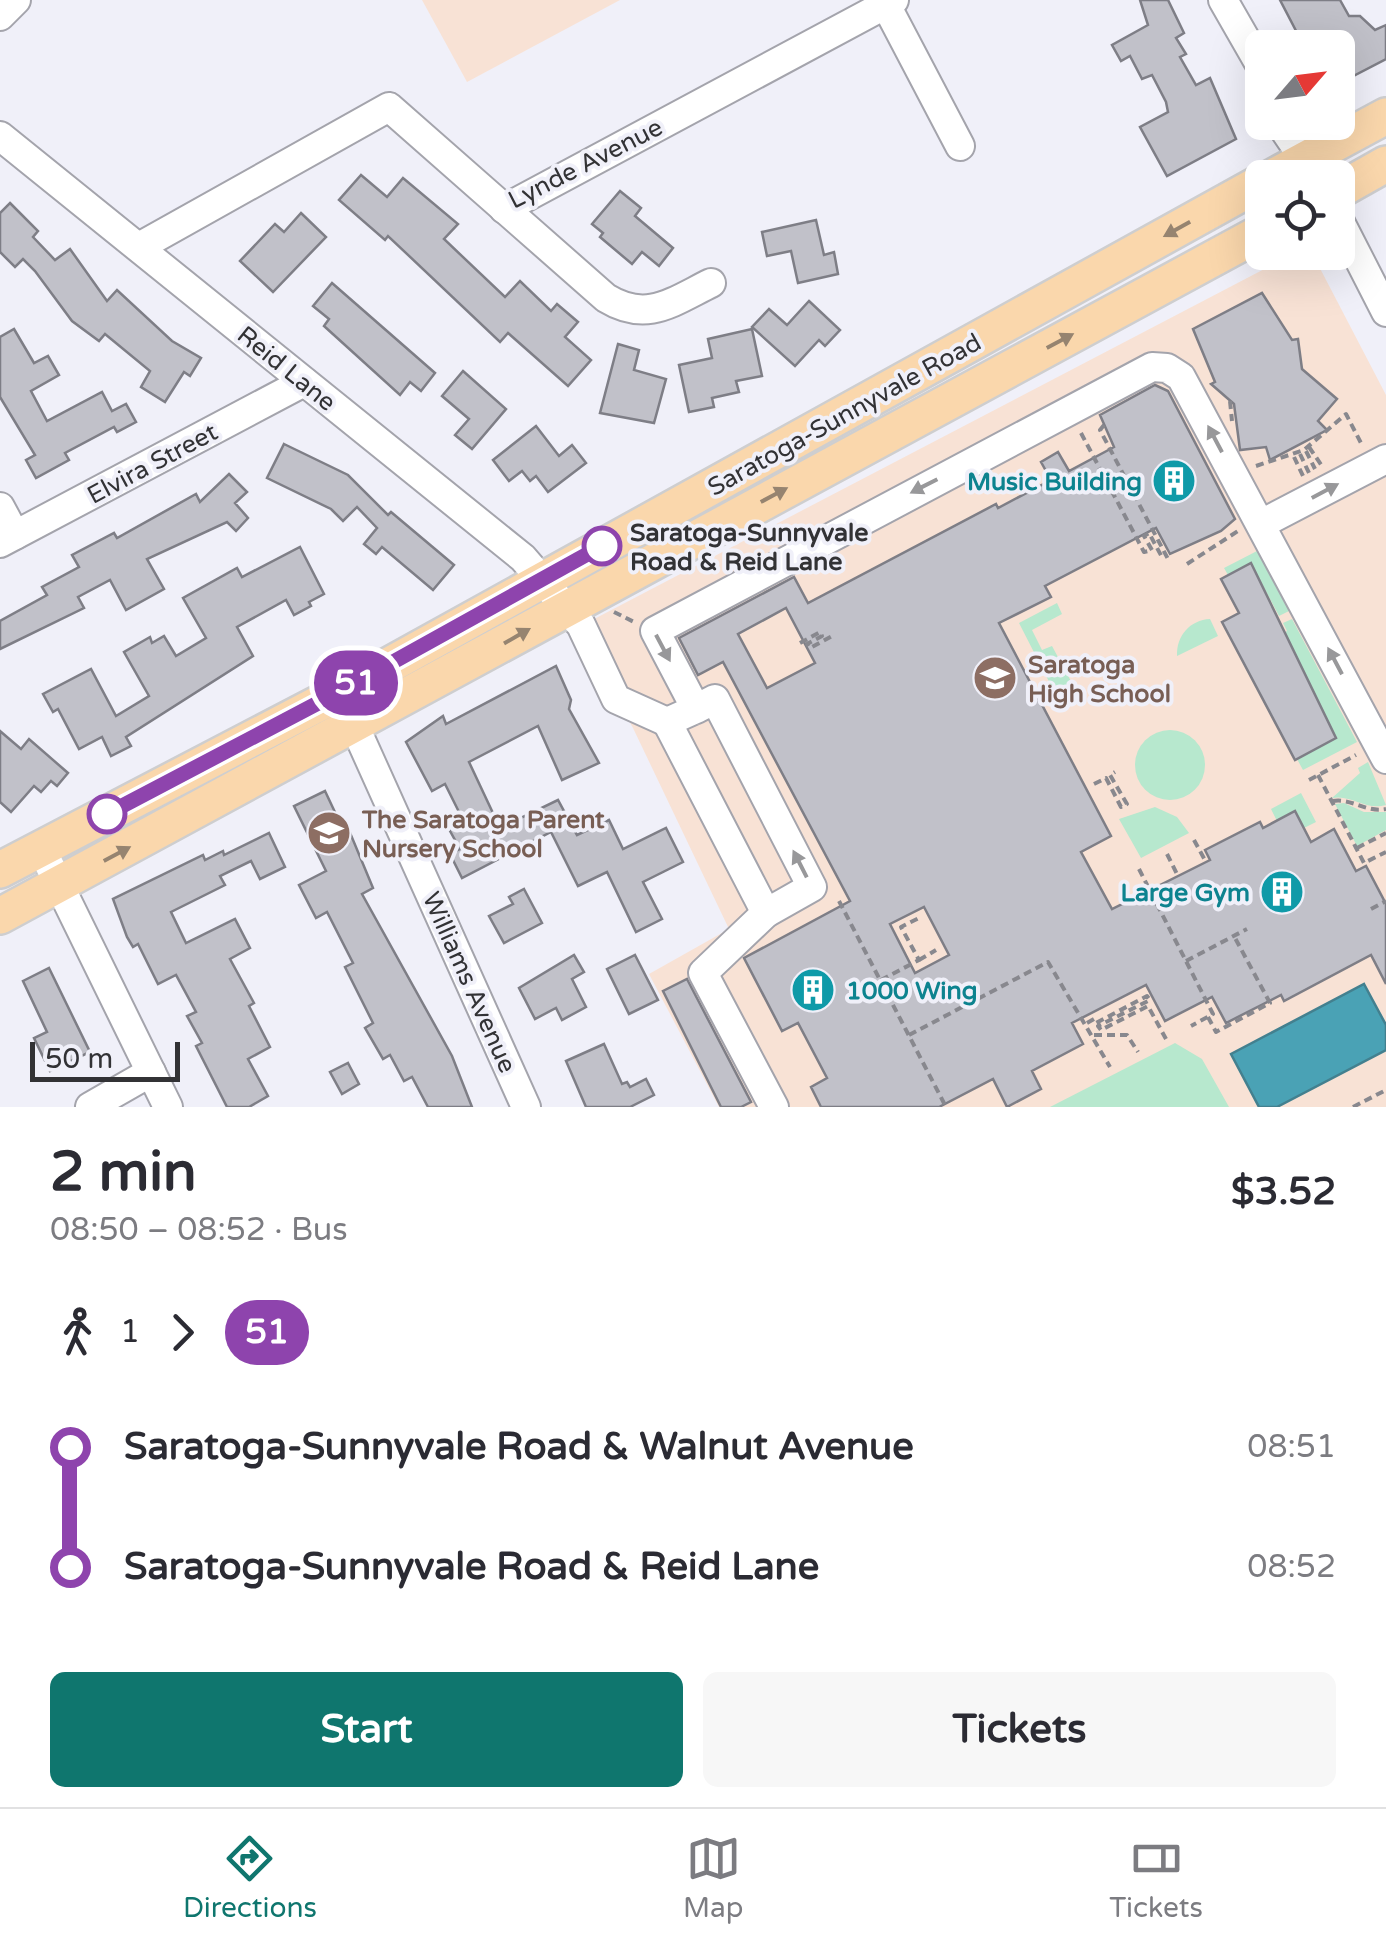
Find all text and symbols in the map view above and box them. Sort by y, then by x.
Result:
north arrow [1245,30,1355,140]
map controls [1245,30,1355,270]
street label: Lynde Avenue [503,112,668,216]
button: locate [1245,160,1355,270]
one-way arrow [1162,220,1191,237]
street label: Reid Lane [231,320,342,418]
street label: Saratoga-Sunnyvale Road [703,327,986,503]
one-way arrow [1046,332,1075,349]
street label: Elvira Street [82,417,223,511]
one-way arrow [1207,425,1224,453]
building icon: Music Building [1151,458,1197,504]
place label: Music Building [967,467,1142,497]
one-way arrow [910,477,939,494]
one-way arrow [1310,483,1339,500]
one-way arrow [760,487,789,504]
place label: Saratoga-Sunnyvale Road & Reid Lane [630,518,868,577]
marker: Saratoga-Sunnyvale Road & Reid Lane [583,527,621,565]
one-way arrow [503,628,531,645]
one-way arrow [655,633,672,662]
one-way arrow [1327,647,1344,676]
line badge: 51 [311,650,401,716]
place label: Saratoga High School [1028,650,1171,709]
school or university icon: Saratoga High School [972,655,1018,701]
text: 51 [334,662,378,704]
unlabelled marker [88,795,126,833]
place label: The Saratoga Parent Nursery School [361,805,605,864]
school or university icon: The Saratoga Parent Nursery School [306,810,352,856]
one-way arrow [102,845,131,862]
one-way arrow [792,849,809,878]
building icon: Large Gym [1259,869,1305,915]
place label: Large Gym [1121,878,1250,908]
street label: Williams Avenue [416,887,522,1078]
building icon: 1000 Wing [790,967,836,1013]
place label: 1000 Wing [846,976,978,1006]
scale bar [30,1037,180,1082]
text: 50 m [45,1042,113,1076]
text: 2 min [50,1140,197,1206]
text: $3.52 [1231,1169,1336,1215]
text: 08:50 – 08:52 · Bus [50,1211,348,1249]
icon: walk [50,1305,105,1360]
icon: forward [155,1305,210,1360]
text: 51 [245,1311,289,1353]
text: 1 [120,1313,140,1351]
text: Saratoga-Sunnyvale Road & Walnut Avenue [124,1424,914,1470]
text: 08:51 [1247,1428,1336,1466]
text: Saratoga-Sunnyvale Road & Reid Lane [124,1544,819,1590]
text: 08:52 [1247,1548,1336,1586]
button: Start [50,1672,683,1787]
button: Tickets [703,1672,1336,1787]
tab: Directions [183,1831,317,1925]
tab: Map [683,1831,743,1925]
tab: Tickets [1109,1831,1203,1925]

